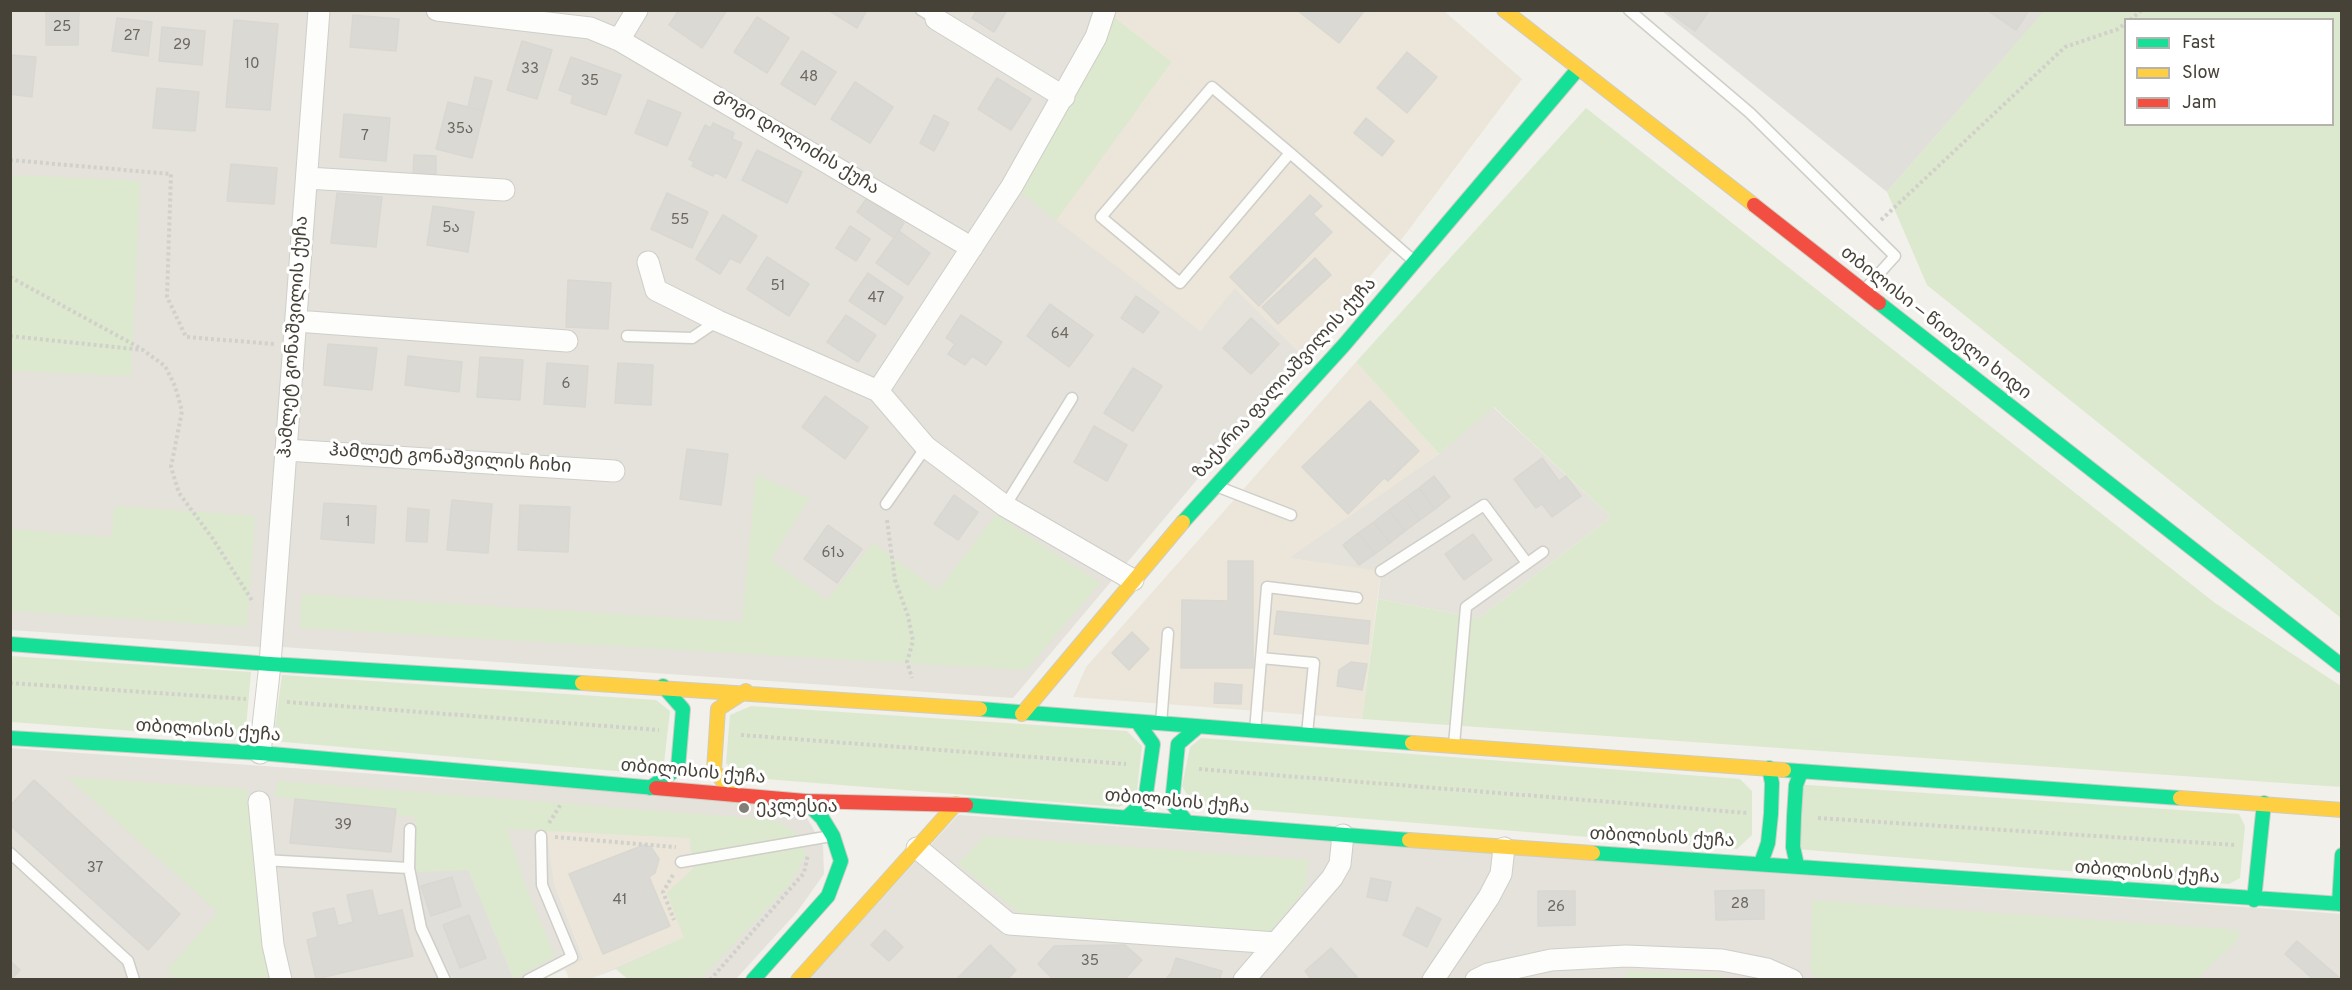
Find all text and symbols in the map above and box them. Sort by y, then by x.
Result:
legend [2124,18,2334,126]
house number: 25 [53,19,71,37]
house number: 27 [124,28,140,46]
text: Fast [2182,32,2215,55]
house number: 29 [173,37,191,55]
house number: 10 [244,56,260,74]
house number: 33 [521,61,539,79]
text: Slow [2182,62,2220,85]
house number: 48 [800,69,818,87]
house number: 35 [581,73,599,91]
street label: გოგი დოლიძის ქუჩა [710,85,882,201]
text: Jam [2182,92,2217,115]
house number: 35ა [447,121,473,139]
house number: 7 [361,128,369,146]
house number: 55 [671,212,689,230]
street label: ჰამლეტ გონაშვილის ქუჩა [276,215,314,459]
house number: 5ა [442,220,460,238]
street label: თბილისი — წითელი ხიდი [1835,243,2035,405]
street label: ზაქარია ფალიაშვილის ქუჩა [1190,274,1382,484]
house number: 51 [771,278,785,296]
house number: 47 [868,290,884,308]
house number: 64 [1051,326,1069,344]
house number: 6 [562,376,570,394]
street label: ჰამლეტ გონაშვილის ჩიხი [328,441,572,479]
house number: 1 [345,514,351,532]
house number: 61ა [822,545,844,563]
street label: თბილისის ქუჩა [135,716,281,748]
street label: თბილისის ქუჩა [620,756,766,790]
street label: თბილისის ქუჩა [1104,786,1250,820]
place label: ეკლესია [756,797,838,819]
marker: ეკლესია [737,801,751,815]
house number: 39 [334,817,352,835]
street label: თბილისის ქუჩა [1589,824,1735,854]
street label: თბილისის ქუჩა [2074,858,2220,890]
house number: 37 [87,860,103,878]
house number: 41 [613,892,627,910]
house number: 28 [1731,896,1749,914]
house number: 26 [1547,899,1565,917]
house number: 35 [1081,953,1099,971]

